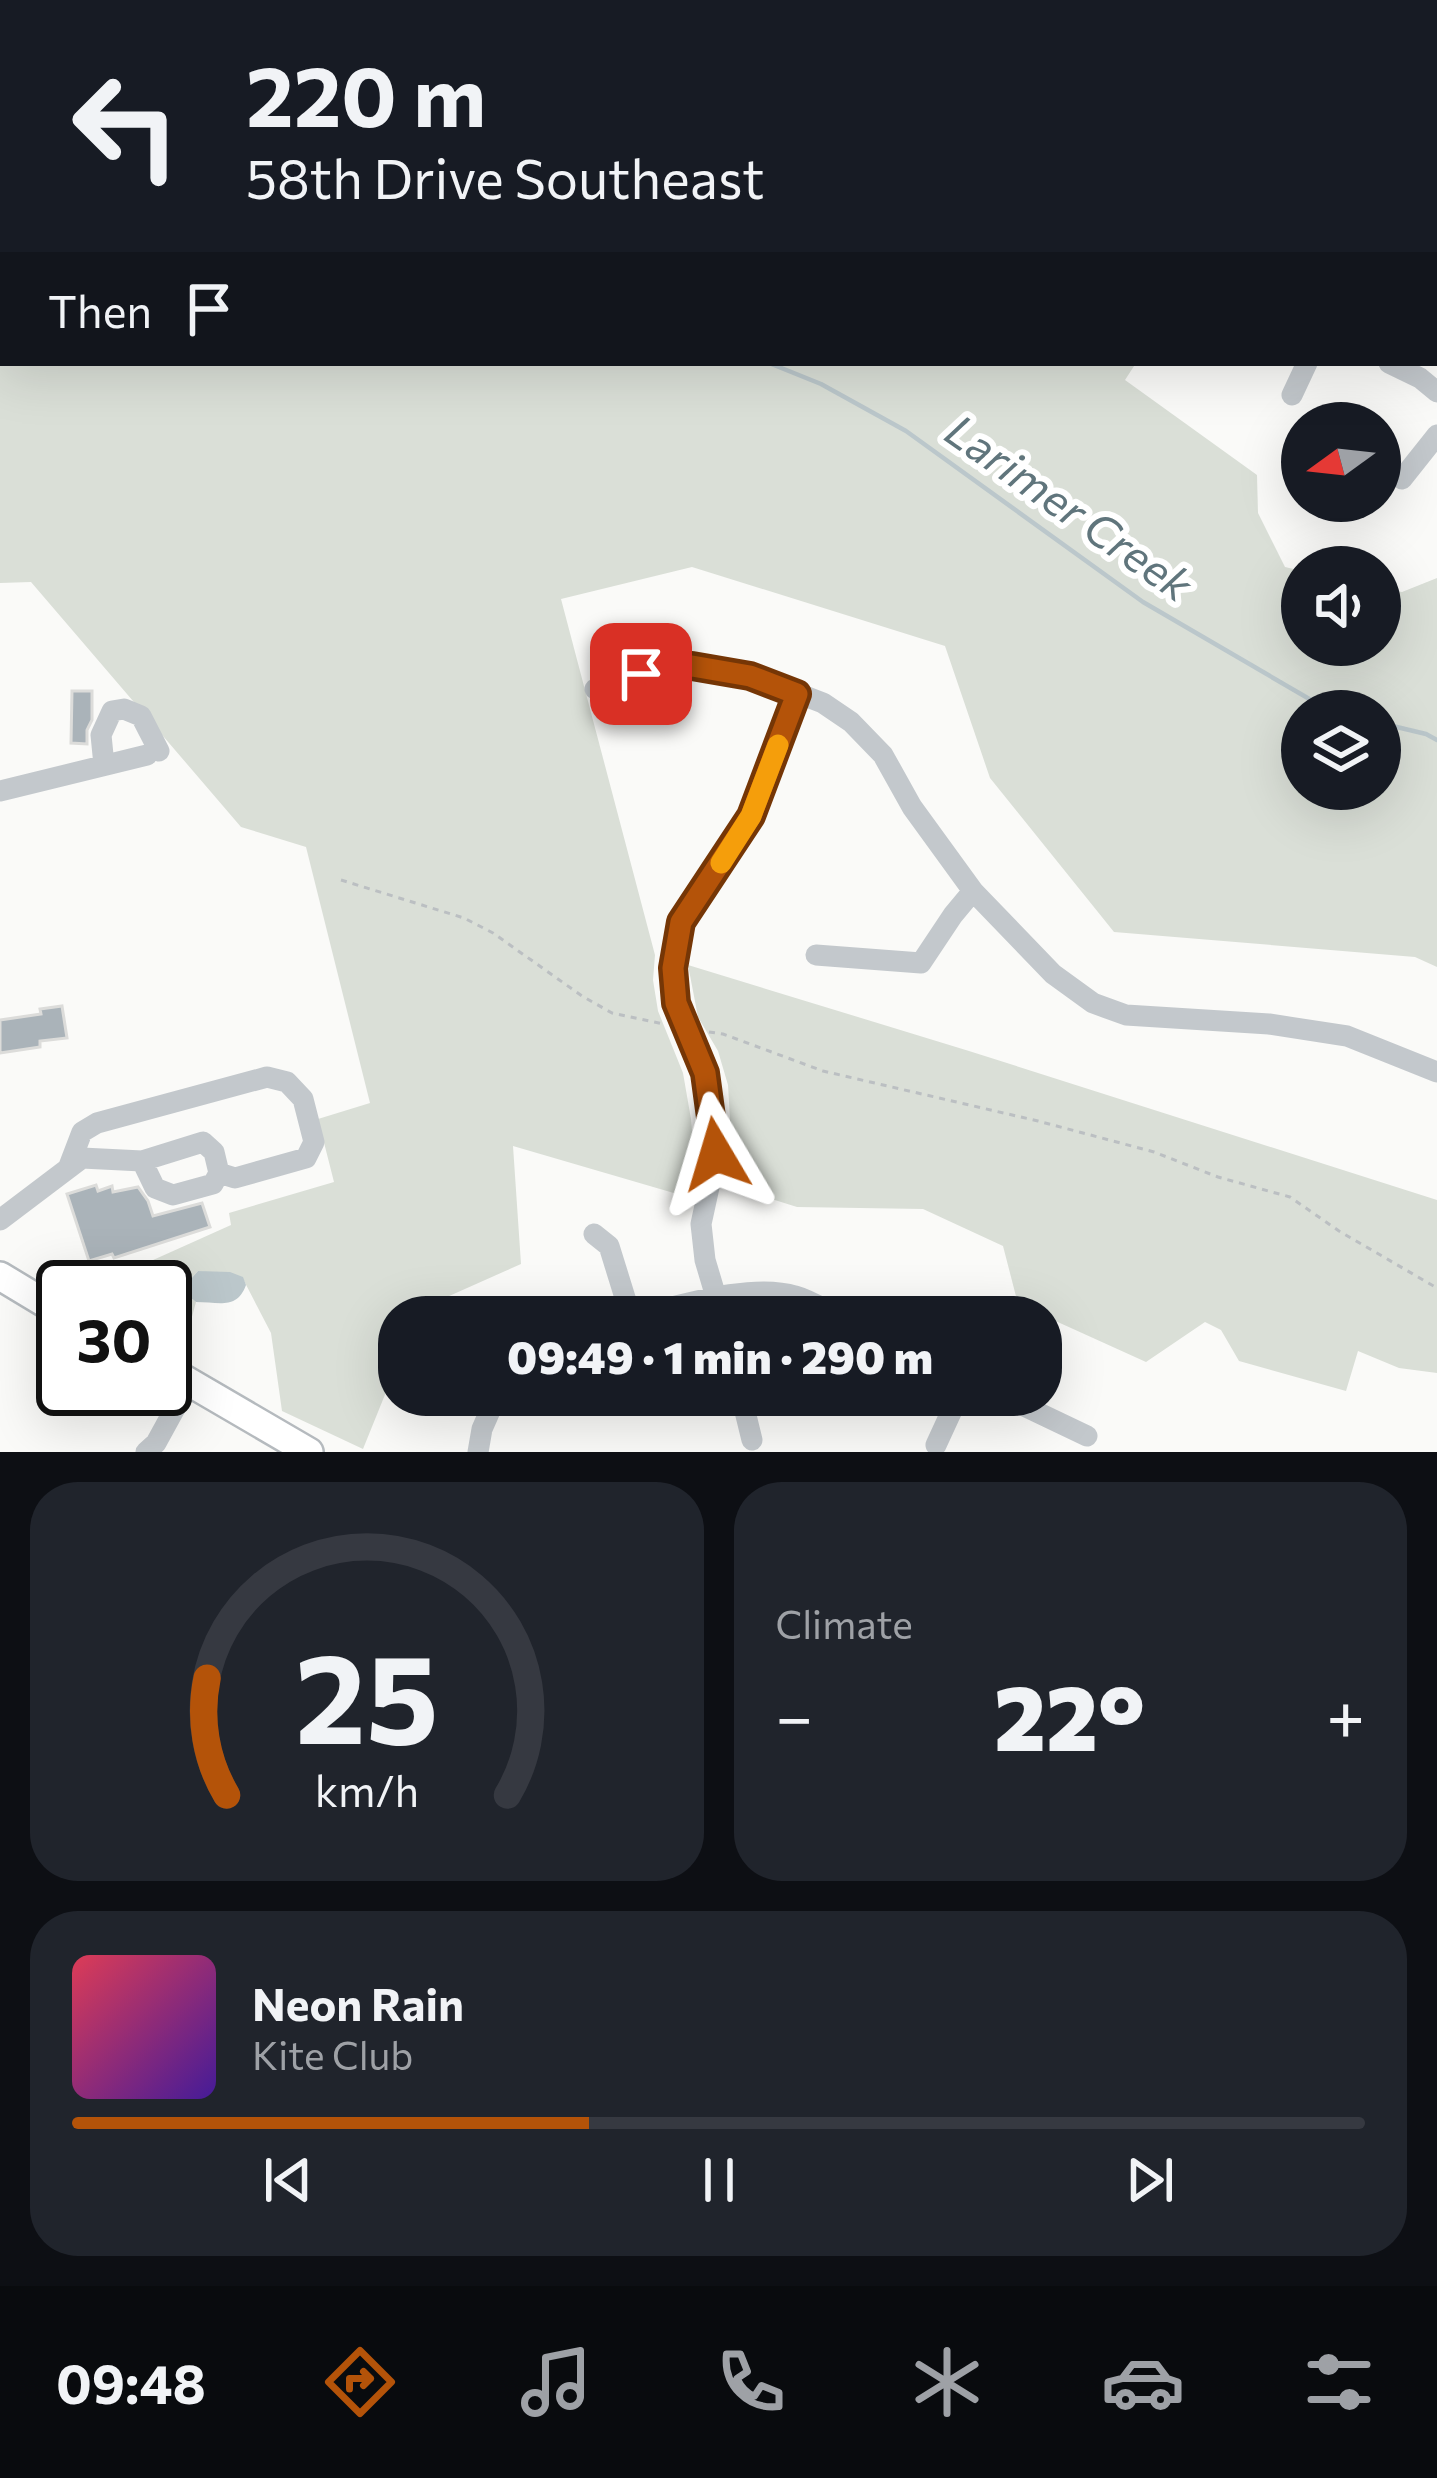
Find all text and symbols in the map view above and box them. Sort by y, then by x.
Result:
text: 220 m [246,42,486,144]
icon: left [48,48,204,204]
text: 58th Drive Southeast [246,144,764,210]
icon: arrive [176,276,242,342]
text: Then [48,282,152,337]
water label: Larimer Creek [937,401,1206,612]
north arrow [1281,402,1401,522]
map controls [1281,402,1401,810]
button: sound [1281,546,1401,666]
pin [590,623,692,725]
icon: arrive [608,641,674,707]
button: layers [1281,690,1401,810]
position arrow [653,1091,779,1217]
speed limit sign: 30 [36,1260,192,1416]
text: 09:49 · 1 min · 290 m [507,1328,933,1383]
text: Climate [776,1599,913,1647]
text: 25 [295,1617,439,1770]
text: 22° [994,1659,1145,1770]
text: − [776,1674,813,1755]
text: + [1326,1674,1365,1755]
text: km/h [315,1762,419,1815]
text: Neon Rain [252,1975,464,2030]
text: Kite Club [252,2030,413,2078]
icon: previous [255,2147,321,2213]
icon: pause [686,2147,752,2213]
icon: next [1117,2147,1183,2213]
icon: directions [318,2340,402,2424]
icon: music [514,2340,598,2424]
icon: phone [709,2340,793,2424]
icon: climate [905,2340,989,2424]
icon: car [1101,2340,1185,2424]
icon: filters [1297,2340,1381,2424]
text: 09:48 [56,2349,206,2415]

